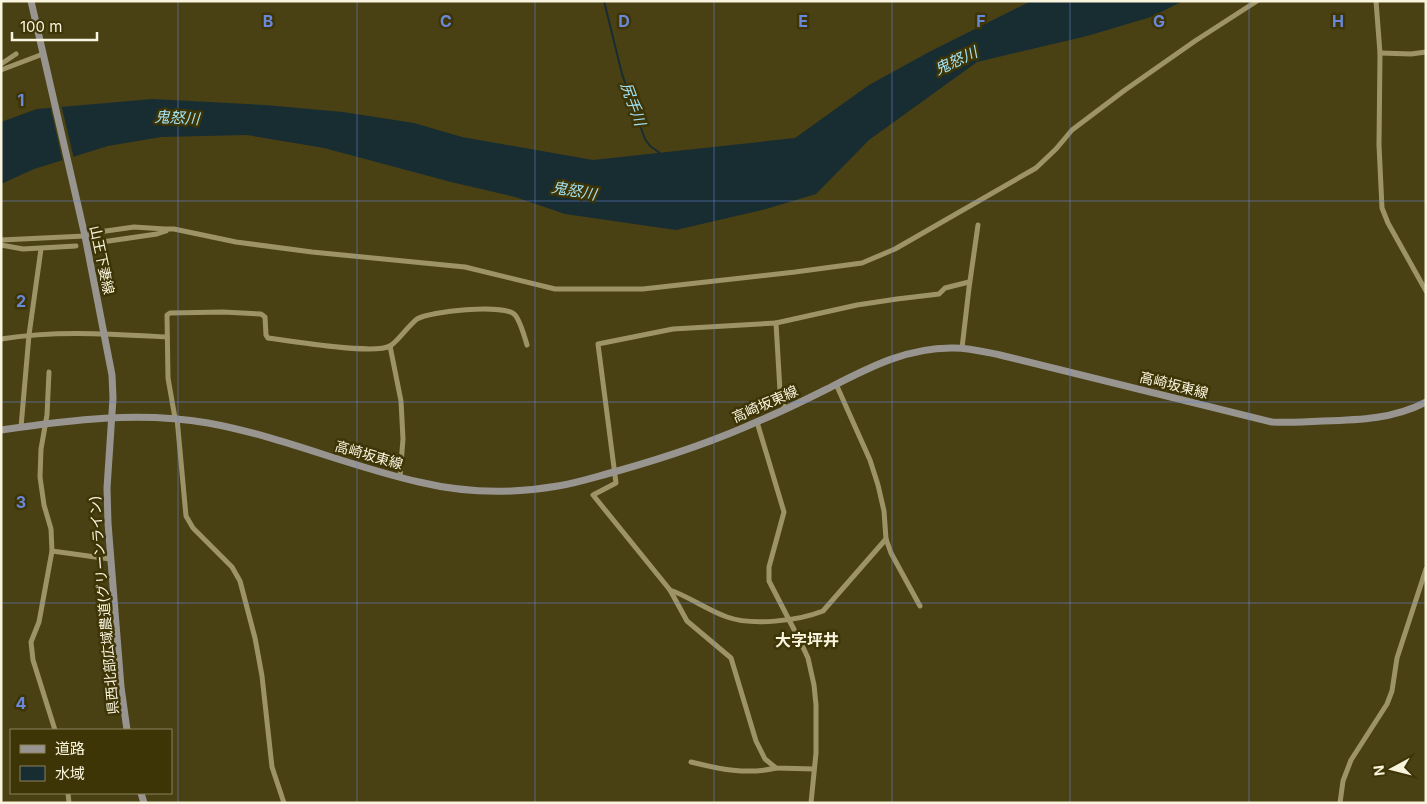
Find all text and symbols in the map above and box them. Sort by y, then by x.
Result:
scale bar [12,10,98,42]
text: B [263,11,273,31]
text: C [440,11,452,31]
text: D [618,11,630,31]
text: E [798,11,808,31]
text: F [976,11,986,31]
text: G [1153,11,1165,31]
text: H [1332,11,1344,31]
text: 100 m [20,17,62,36]
water label: 鬼怒川 [931,42,982,79]
water label: 尻手川 [617,79,651,130]
text: 1 [18,90,24,110]
water label: 鬼怒川 [154,107,202,128]
water label: 鬼怒川 [550,177,600,204]
street label: 山王下妻線 [87,224,118,296]
text: 2 [16,291,26,311]
street label: 高崎坂東線 [1138,368,1210,401]
street label: 高崎坂東線 [729,382,800,426]
street label: 高崎坂東線 [333,437,405,472]
text: 3 [16,492,26,512]
street label: 県西北部広域農道(グリーンライン) [85,495,122,715]
district label: 大字坪井 [775,630,839,650]
text: 4 [16,693,27,713]
legend [10,729,172,794]
text: 道路 [55,739,85,758]
north arrow [1367,744,1417,794]
text: 水域 [55,764,85,783]
text: N [1370,764,1388,777]

